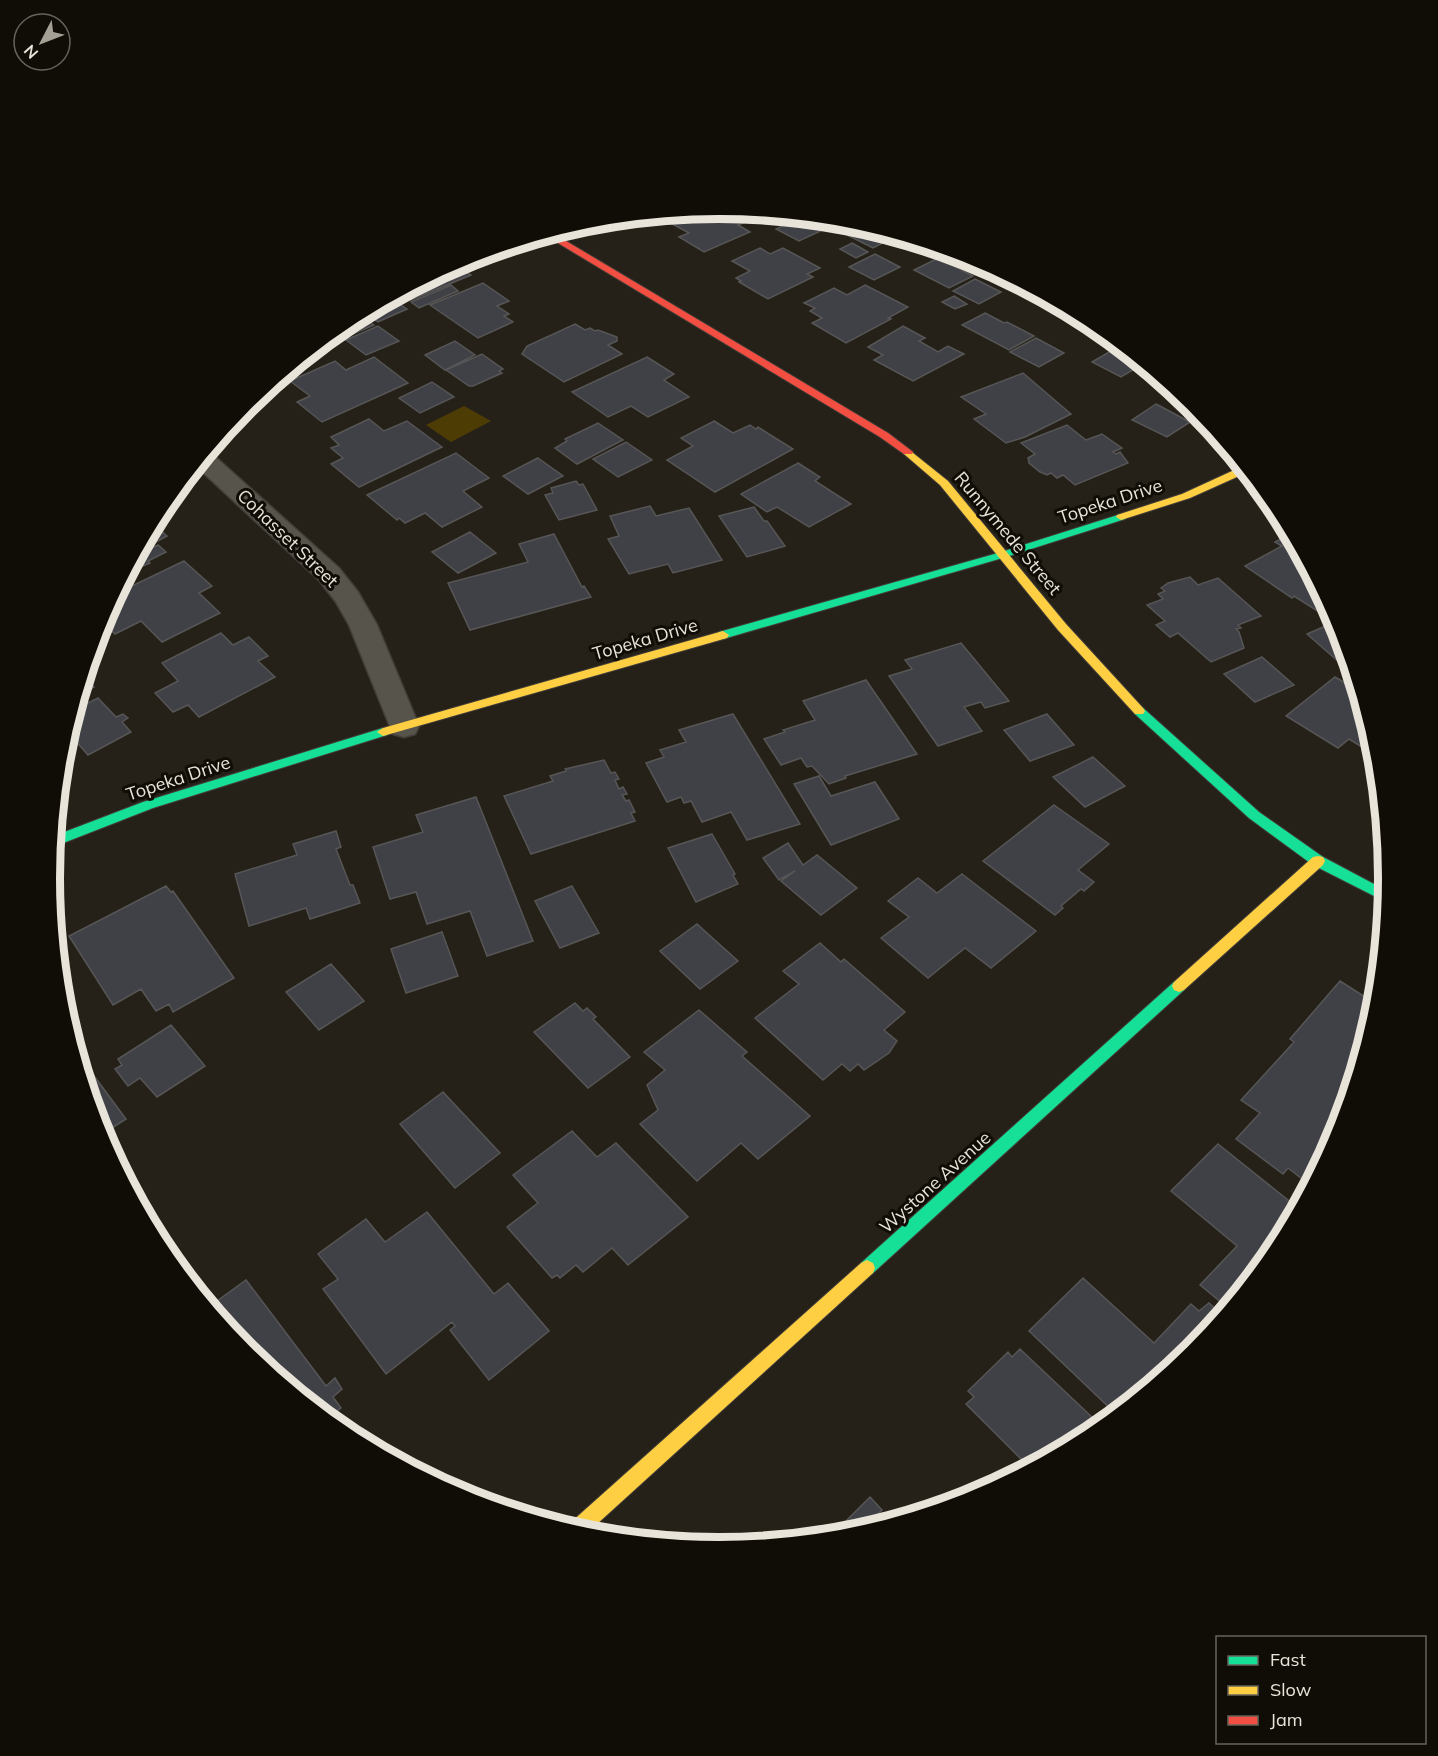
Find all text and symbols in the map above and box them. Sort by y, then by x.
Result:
north arrow [12,12,72,72]
text: N [19,41,42,63]
street label: Runnymede Street [950,467,1066,599]
street label: Topeka Drive [1055,473,1165,529]
street label: Cohasset Street [233,484,343,592]
street label: Topeka Drive [590,613,700,665]
street label: Topeka Drive [123,750,233,806]
street label: Wystone Avenue [875,1126,995,1238]
legend [1216,1636,1426,1744]
text: Fast [1270,1648,1306,1671]
text: Slow [1270,1678,1312,1701]
text: Jam [1270,1708,1303,1731]

